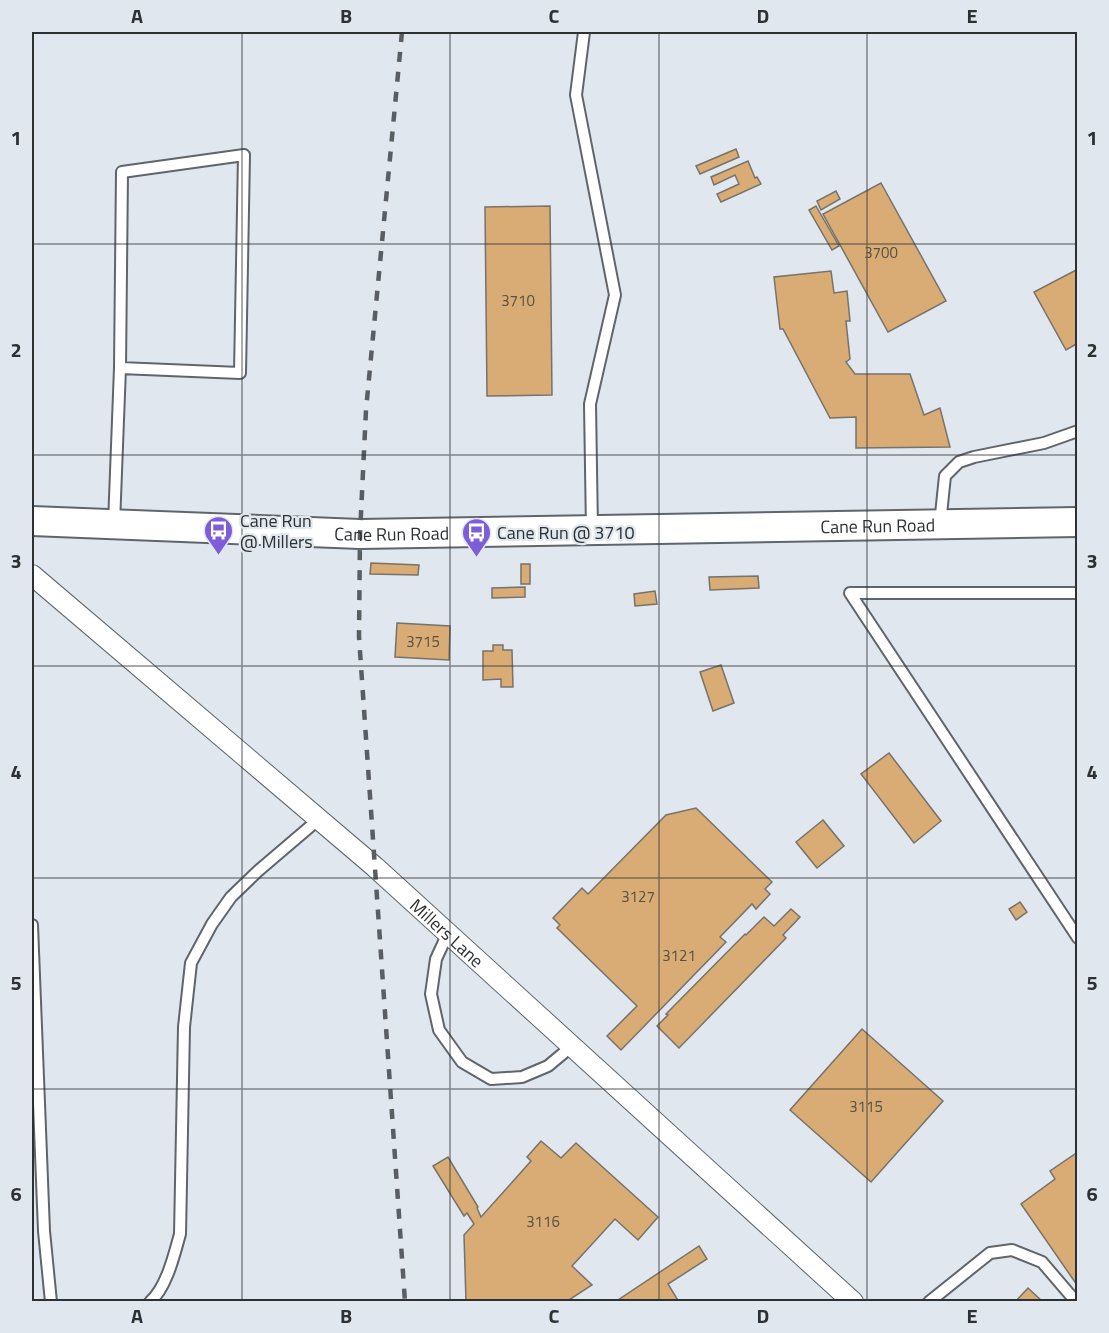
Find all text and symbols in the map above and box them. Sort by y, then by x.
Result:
text: A [131,0,143,31]
text: B [340,0,352,31]
text: C [549,0,560,31]
text: D [757,0,769,31]
text: E [966,0,978,31]
text: 1 [10,122,22,153]
text: 1 [1086,122,1098,153]
house number: 3700 [864,241,898,264]
house number: 3710 [501,289,535,312]
text: 2 [10,334,22,365]
text: 2 [1086,334,1098,365]
place label: Cane Run @ Millers [240,507,313,555]
street label: Cane Run Road [820,511,935,540]
bus stop icon: Cane Run @ Millers [203,514,235,556]
bus stop icon: Cane Run @ 3710 [460,516,492,558]
street label: Cane Run Road [334,519,449,548]
place label: Cane Run @ 3710 [497,519,635,546]
text: 3 [10,545,22,576]
text: 3 [1086,545,1098,576]
house number: 3715 [406,630,440,653]
text: 4 [10,756,22,787]
text: 4 [1086,756,1098,787]
house number: 3127 [621,885,655,908]
street label: Millers Lane [404,892,490,973]
house number: 3121 [662,944,696,967]
text: 5 [10,967,22,998]
text: 5 [1086,967,1098,998]
house number: 3115 [849,1095,883,1118]
text: 6 [10,1178,22,1209]
text: 6 [1086,1178,1098,1209]
house number: 3116 [526,1210,560,1233]
text: A [131,1300,143,1331]
text: B [340,1300,352,1331]
text: C [549,1300,560,1331]
text: D [757,1300,769,1331]
text: E [966,1300,978,1331]

